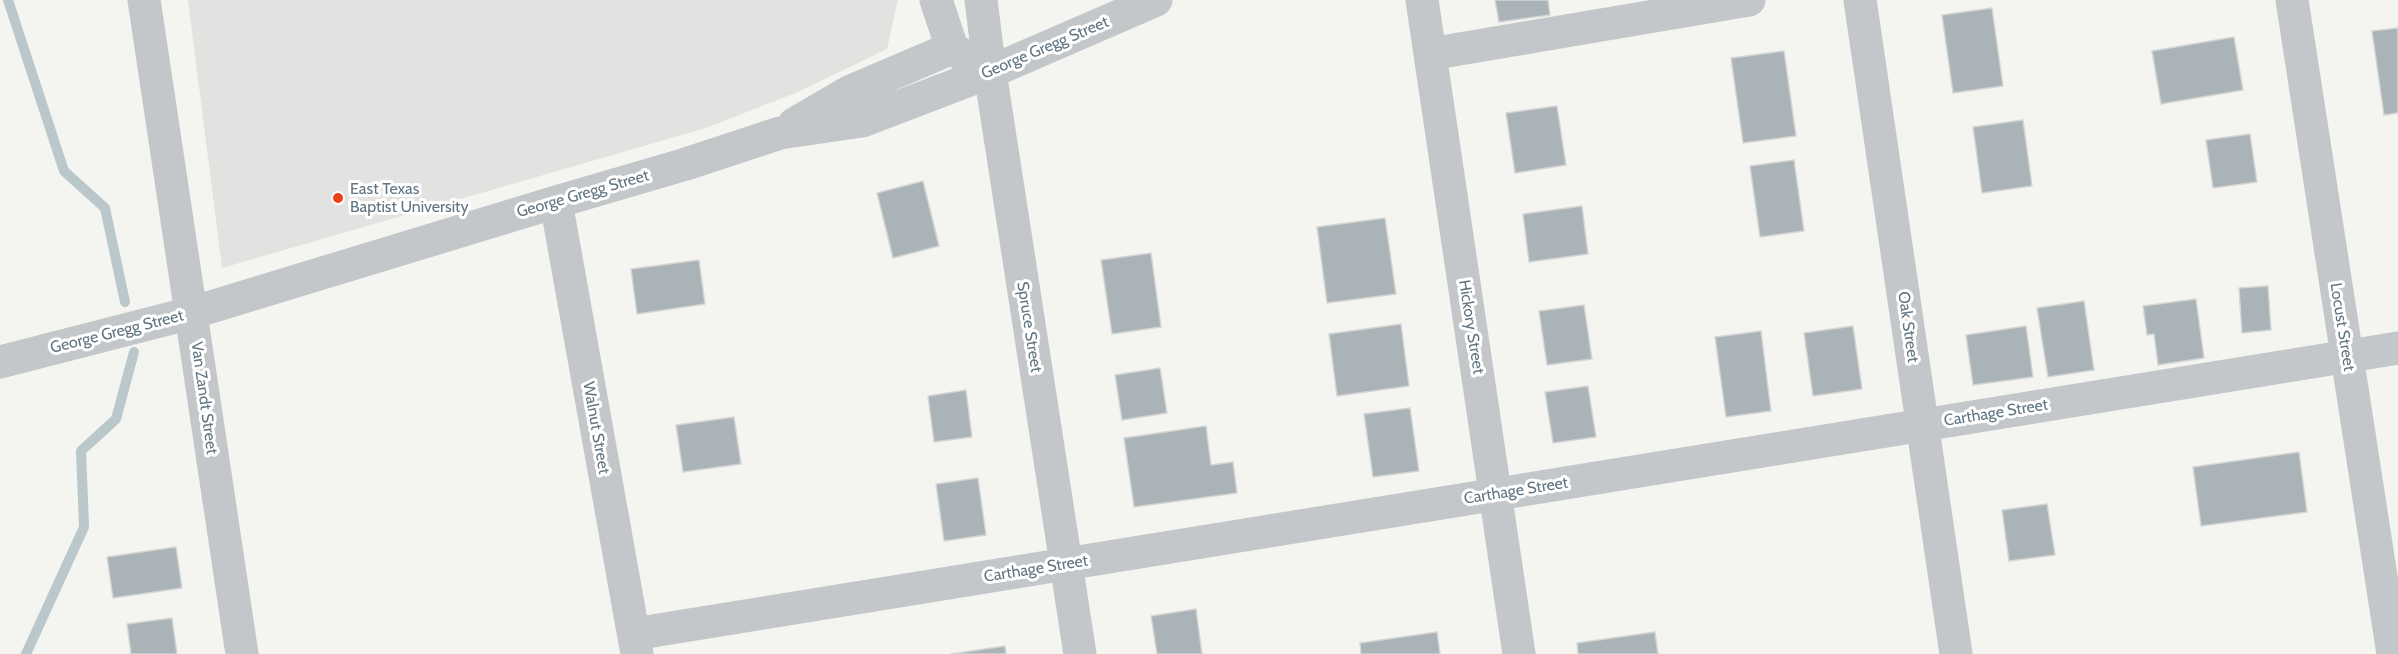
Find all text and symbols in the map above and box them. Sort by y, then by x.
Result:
street label: George Gregg Street [978,12,1112,84]
street label: George Gregg Street [515,166,651,222]
place label: East Texas Baptist University [350,179,469,217]
marker: East Texas Baptist University [331,191,345,205]
street label: Hickory Street [1454,278,1488,376]
street label: Spruce Street [1012,280,1046,374]
street label: Locust Street [2326,282,2358,372]
street label: Oak Street [1894,290,1922,364]
street label: George Gregg Street [48,306,186,358]
street label: Van Zandt Street [187,340,221,456]
street label: Walnut Street [578,380,614,476]
street label: Carthage Street [1943,395,2049,431]
street label: Carthage Street [1463,473,1569,509]
street label: Carthage Street [983,551,1089,587]

